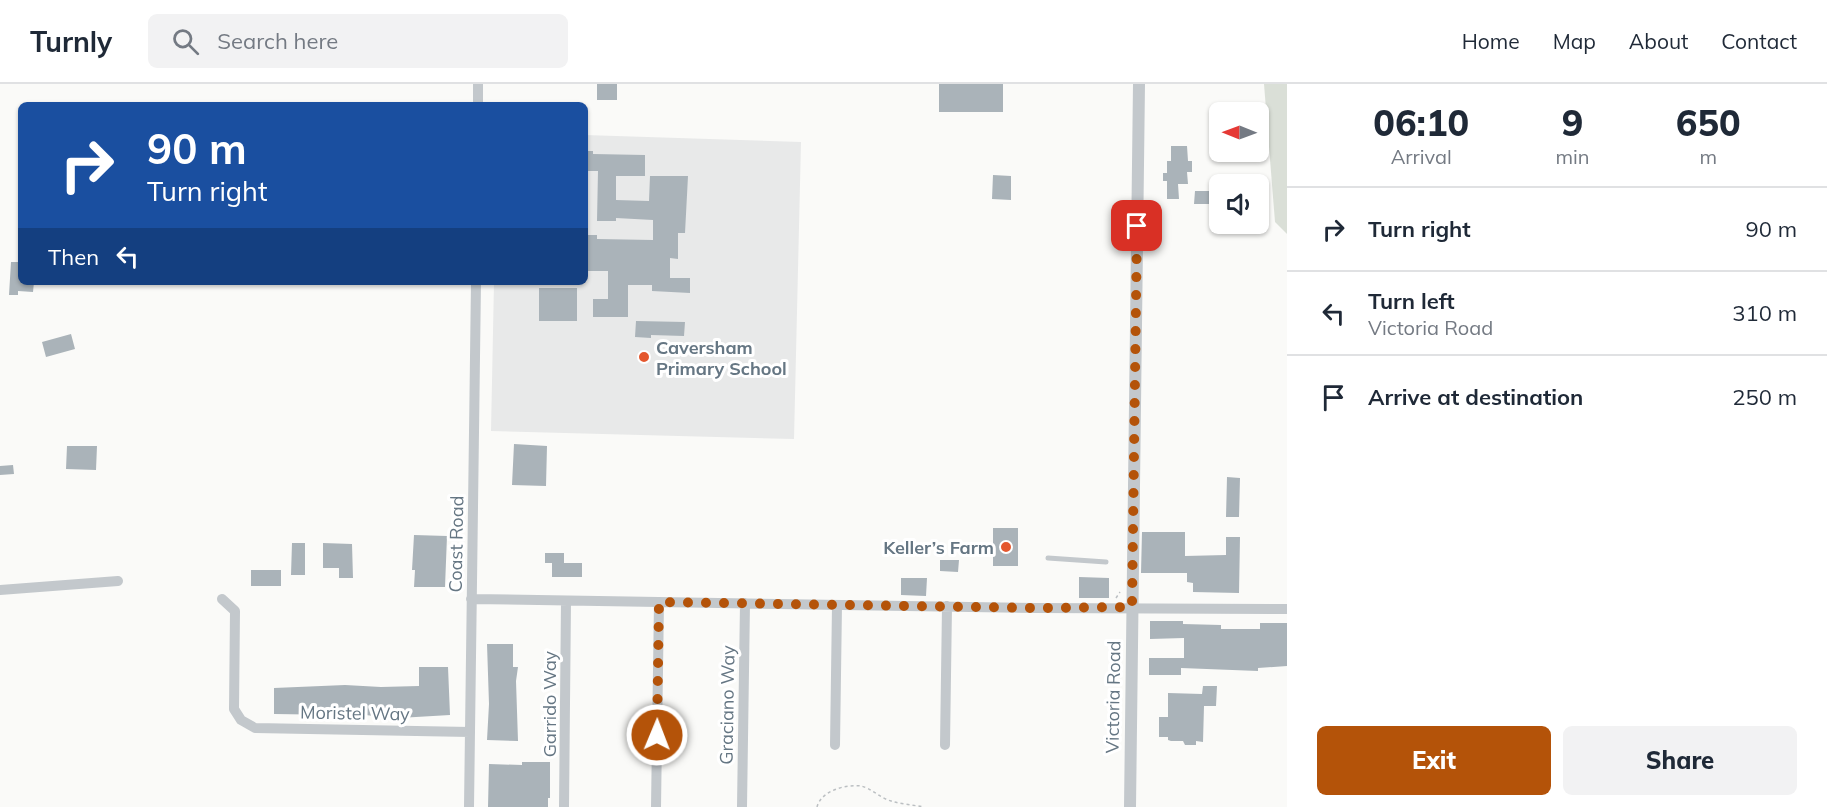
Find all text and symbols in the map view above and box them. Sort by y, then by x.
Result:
search box [148,14,568,68]
text: Turnly [30,24,112,59]
icon: search [169,25,202,58]
text: Search here [217,27,338,55]
text: Home [1462,28,1520,54]
text: Map [1553,28,1596,54]
text: About [1629,28,1688,54]
text: Contact [1721,28,1797,54]
text: 06:10 [1373,100,1469,145]
text: 9 [1562,100,1583,145]
text: 650 [1676,100,1741,145]
north arrow [1209,102,1269,162]
map controls [1209,102,1269,234]
text: 90 m [147,122,247,175]
icon: right [48,126,126,204]
text: Arrival [1391,144,1452,169]
text: min [1555,144,1590,169]
text: m [1699,144,1717,169]
text: Turn right [147,174,267,208]
button: sound [1209,174,1269,234]
pin [1111,200,1162,251]
icon: arrive [1120,209,1153,242]
icon: right [1317,213,1350,246]
text: Turn right [1368,215,1471,243]
text: 90 m [1746,215,1797,243]
icon: left [111,240,144,273]
text: Then [48,243,99,271]
text: Turn left [1368,287,1455,315]
icon: left [1317,297,1350,330]
text: 310 m [1732,299,1797,327]
text: Victoria Road [1368,315,1493,340]
place label: Caversham Primary School [656,336,787,380]
marker: Caversham Primary School [637,350,651,364]
icon: arrive [1317,381,1350,414]
text: Arrive at destination [1368,383,1583,411]
text: 250 m [1732,383,1797,411]
street label: Coast Road [444,495,468,593]
place label: Keller’s Farm [883,536,994,559]
marker: Keller’s Farm [999,540,1013,554]
street label: Victoria Road [1101,640,1125,754]
street label: Graciano Way [714,645,740,765]
street label: Garrido Way [538,650,561,757]
street label: Moristel Way [300,701,410,725]
position arrow [625,703,689,767]
button: Exit [1317,726,1551,795]
button: Share [1563,726,1797,795]

